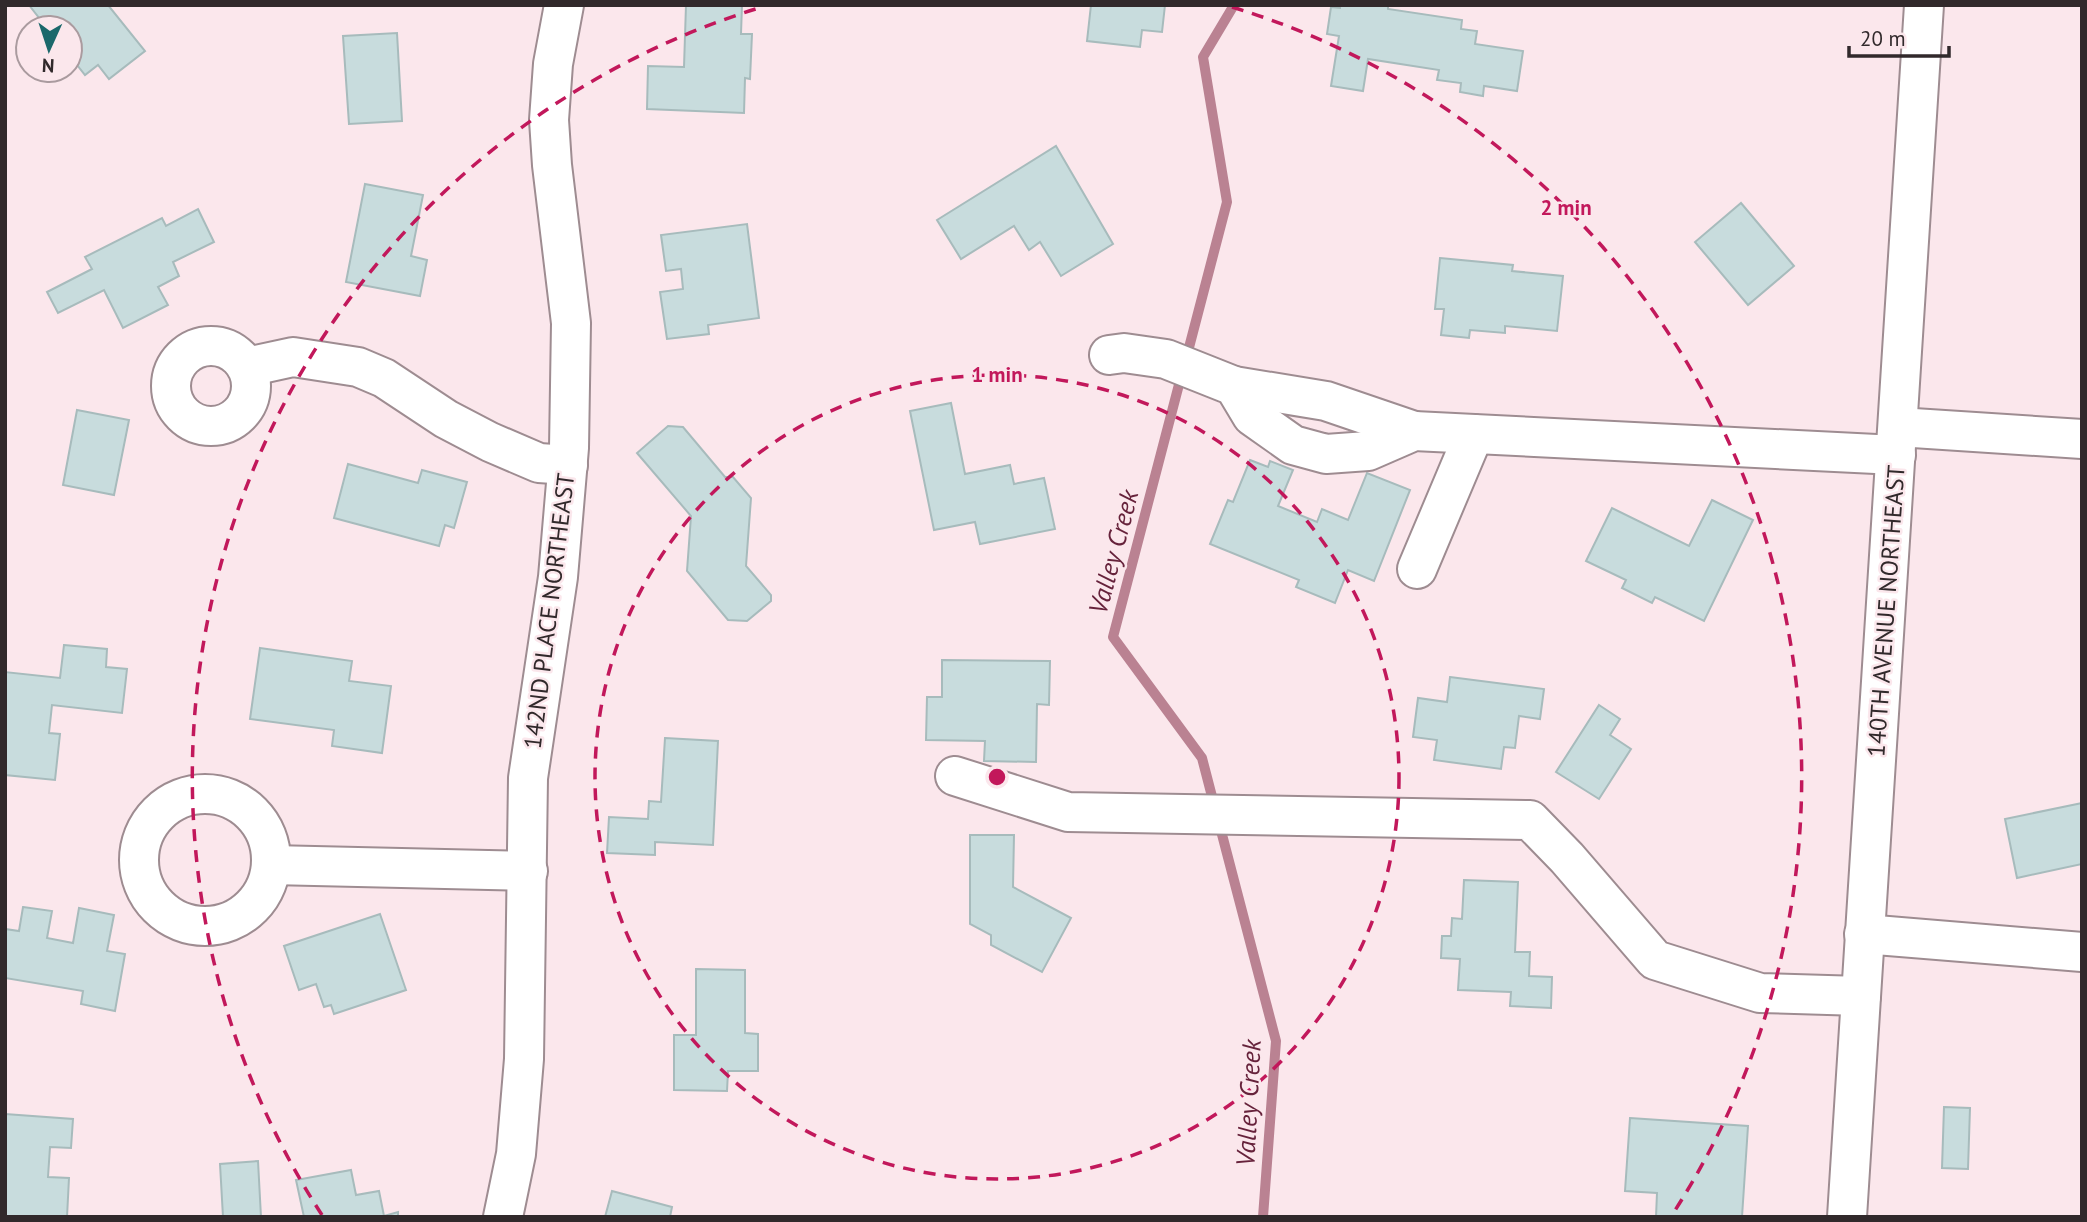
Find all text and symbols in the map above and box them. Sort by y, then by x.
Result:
north arrow [14,14,84,84]
scale bar [1849,14,1949,58]
text: 20 m [1860,25,1906,52]
text: N [41,54,55,78]
text: 2 min [1540,194,1592,221]
text: 1 min [971,361,1023,388]
street label: 140TH AVENUE NORTHEAST [1860,464,1912,758]
street label: 142ND PLACE NORTHEAST [517,471,581,751]
water label: Valley Creek [1081,485,1146,618]
centre of rings [985,765,1009,789]
water label: Valley Creek [1228,1037,1268,1167]

